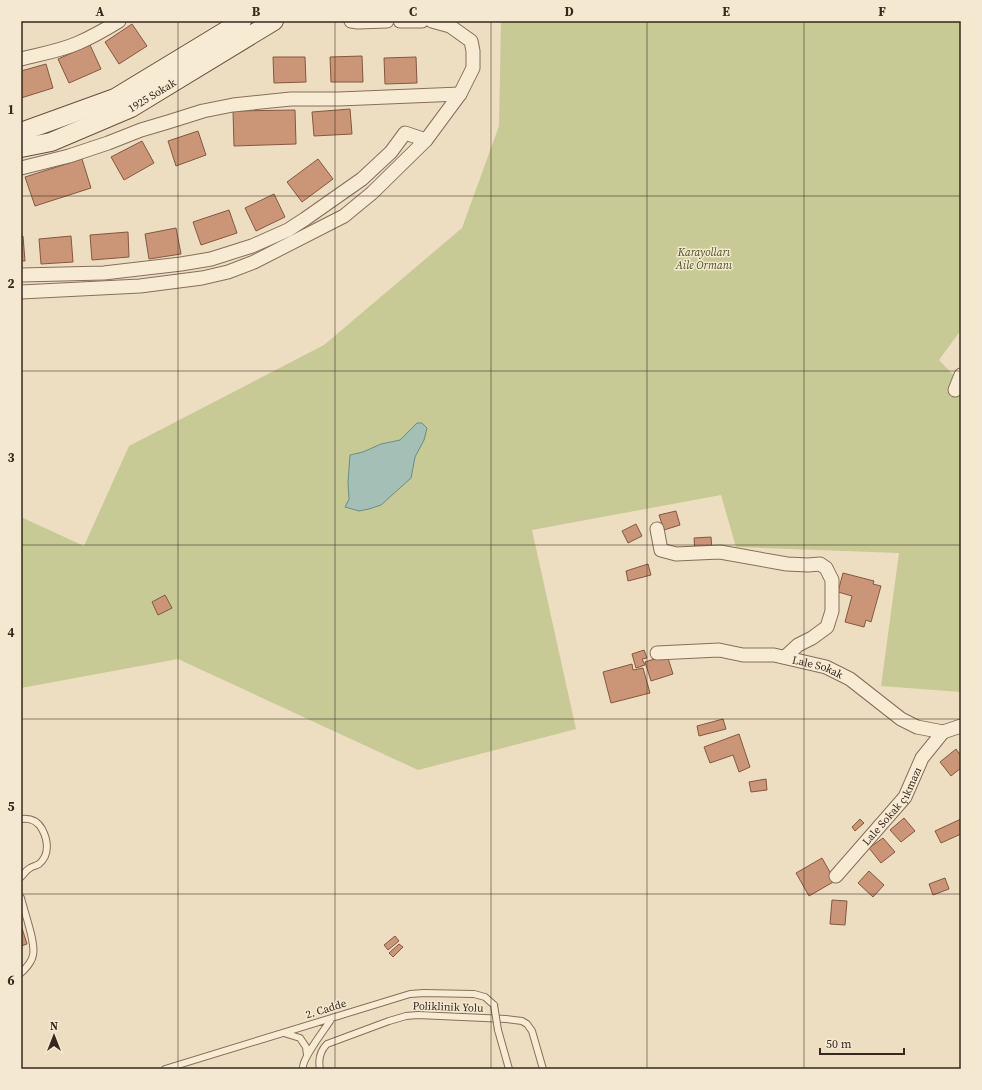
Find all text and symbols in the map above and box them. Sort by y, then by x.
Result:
text: A [96,3,105,20]
text: B [252,3,261,20]
text: C [409,3,417,20]
text: D [564,3,574,20]
text: E [722,3,730,20]
text: F [878,3,886,20]
street label: 1925 Sokak [125,74,180,116]
text: 1 [7,101,15,118]
park label: Karayolları Aile Ormanı [675,245,733,273]
text: 2 [7,275,15,292]
text: 3 [7,449,15,466]
text: 4 [7,624,15,641]
street label: Lale Sokak [791,652,847,682]
street label: Lale Sokak çıkmazı [859,765,925,849]
text: 5 [7,798,15,815]
text: 6 [7,972,15,989]
street label: 2. Cadde [304,996,349,1022]
street label: Poliklinik Yolu [412,998,484,1016]
north arrow [34,1016,74,1056]
text: N [50,1019,58,1034]
scale bar [820,1030,904,1056]
text: 50 m [826,1036,852,1052]

